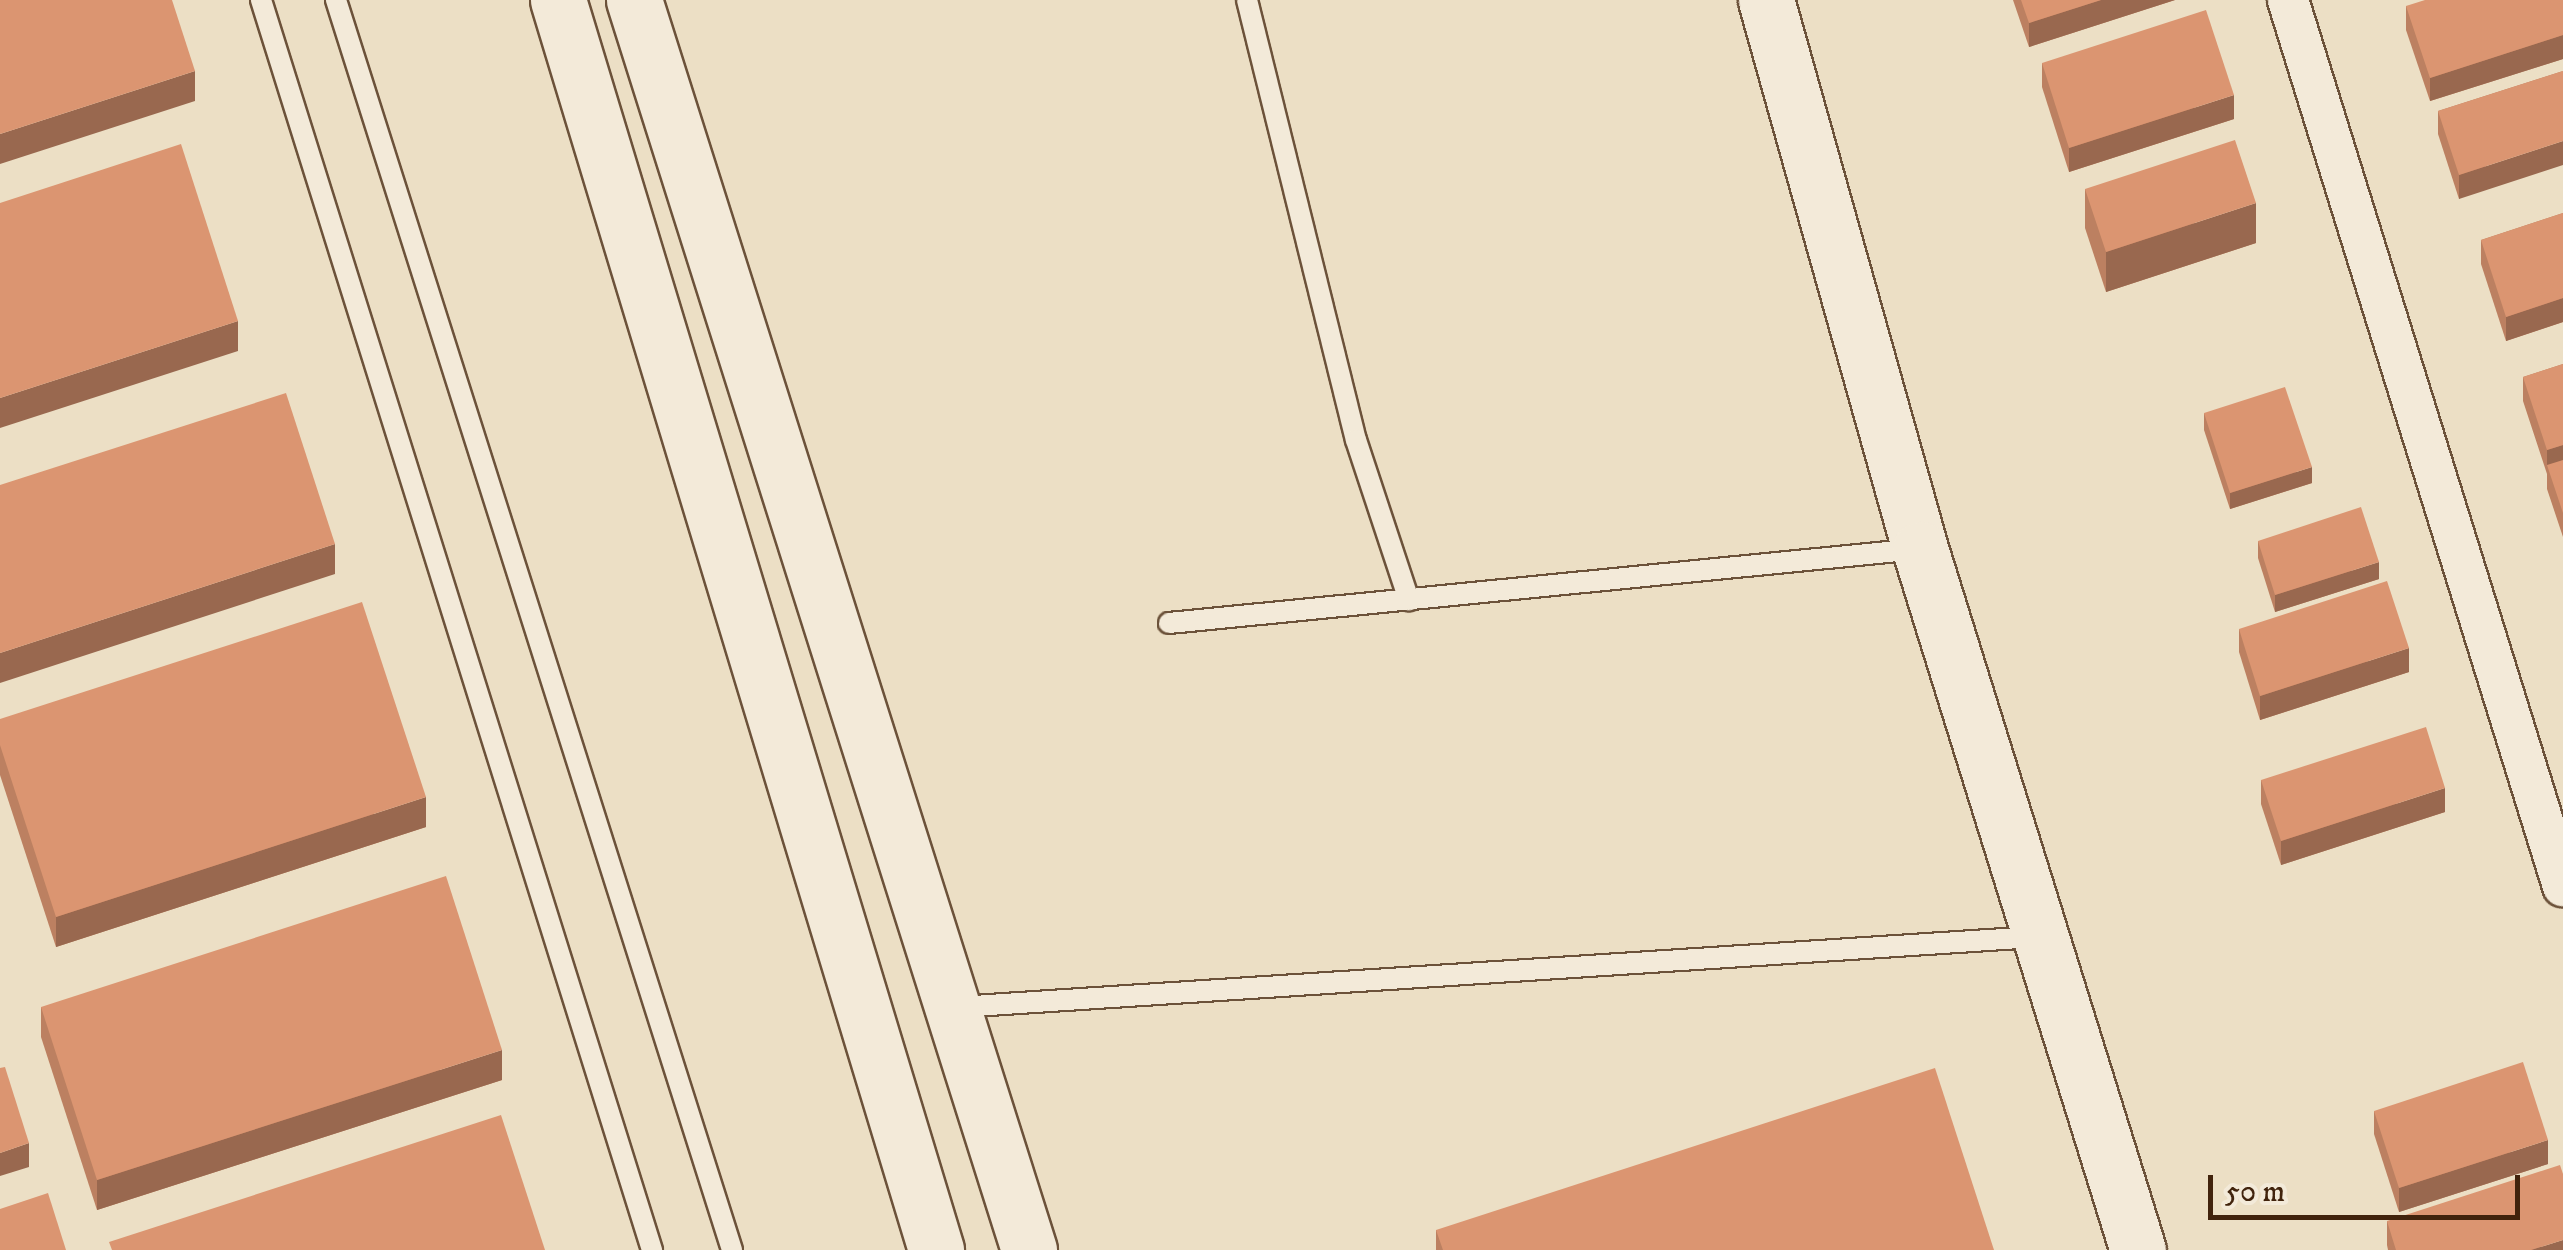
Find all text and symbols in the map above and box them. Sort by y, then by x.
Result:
scale bar [2213,1155,2526,1217]
text: 50 m [2225,1174,2285,1211]

